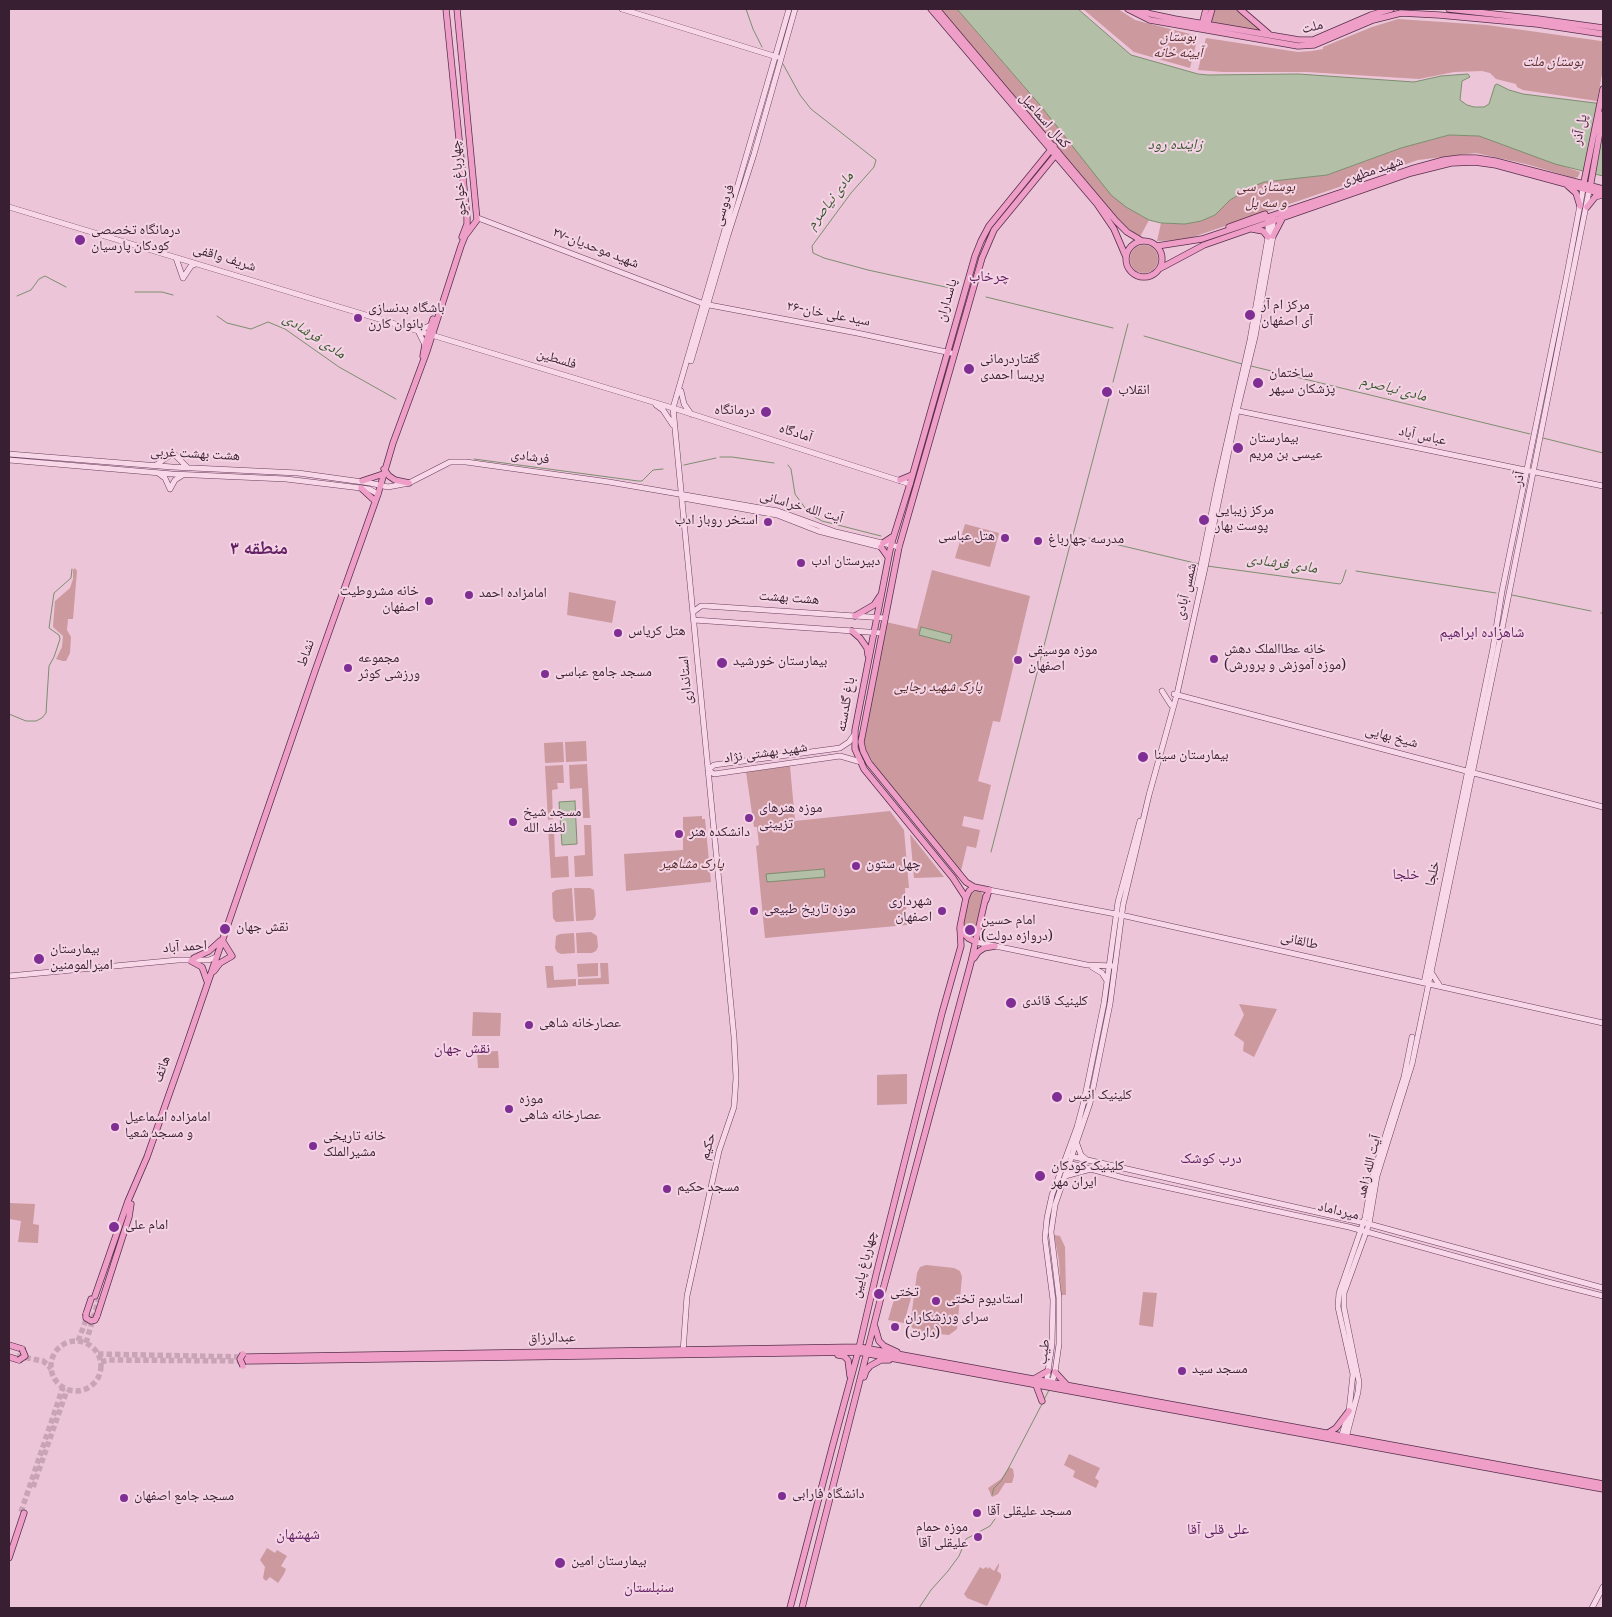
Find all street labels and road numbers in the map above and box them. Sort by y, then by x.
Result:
street label: ملت [1301,18,1325,40]
street label: کمال اسماعیل [1014,91,1072,153]
street label: پل آذر [1571,113,1593,147]
street label: چهارباغ خواجو [449,139,473,217]
street label: شهید مطهری [1340,155,1406,191]
street label: فردوسی [711,183,741,229]
street label: ۲۷-شهید موحدیان [549,226,641,274]
street label: شریف واقفی [190,242,258,278]
street label: پاسداران [935,277,963,325]
street label: ۲۶-سید علی خان [785,300,871,332]
street label: فلسطین [534,347,578,375]
street label: آمادگاه [776,422,814,448]
street label: عباس آباد [1397,425,1447,451]
street label: هشت بهشت غربی [150,445,240,467]
street label: فرشادی [510,448,550,470]
street label: آذر [1511,470,1531,488]
street label: آیت الله خراسانی [757,489,845,529]
street label: شمس آبادی [1173,562,1203,622]
street label: هشت بهشت [758,589,820,611]
street label: نشاط [295,638,321,670]
street label: استانداری [677,655,699,705]
street label: باغ گلدسته [835,676,861,734]
street label: شیخ بهایی [1363,724,1419,754]
street label: شهید بهشتی نژاد [723,741,809,769]
street label: خلجا [1424,860,1446,888]
street label: طالقانی [1279,931,1319,955]
street label: احمد آباد [162,939,208,959]
street label: هاتف [152,1055,176,1085]
street label: حکیم [698,1131,722,1163]
street label: آیت الله زاهد [1355,1134,1387,1200]
street label: میرداماد [1316,1200,1360,1226]
street label: چهارباغ پایین [850,1230,882,1300]
street label: عبدالرزاق [528,1331,576,1349]
street label: طیب [1036,1338,1056,1366]

